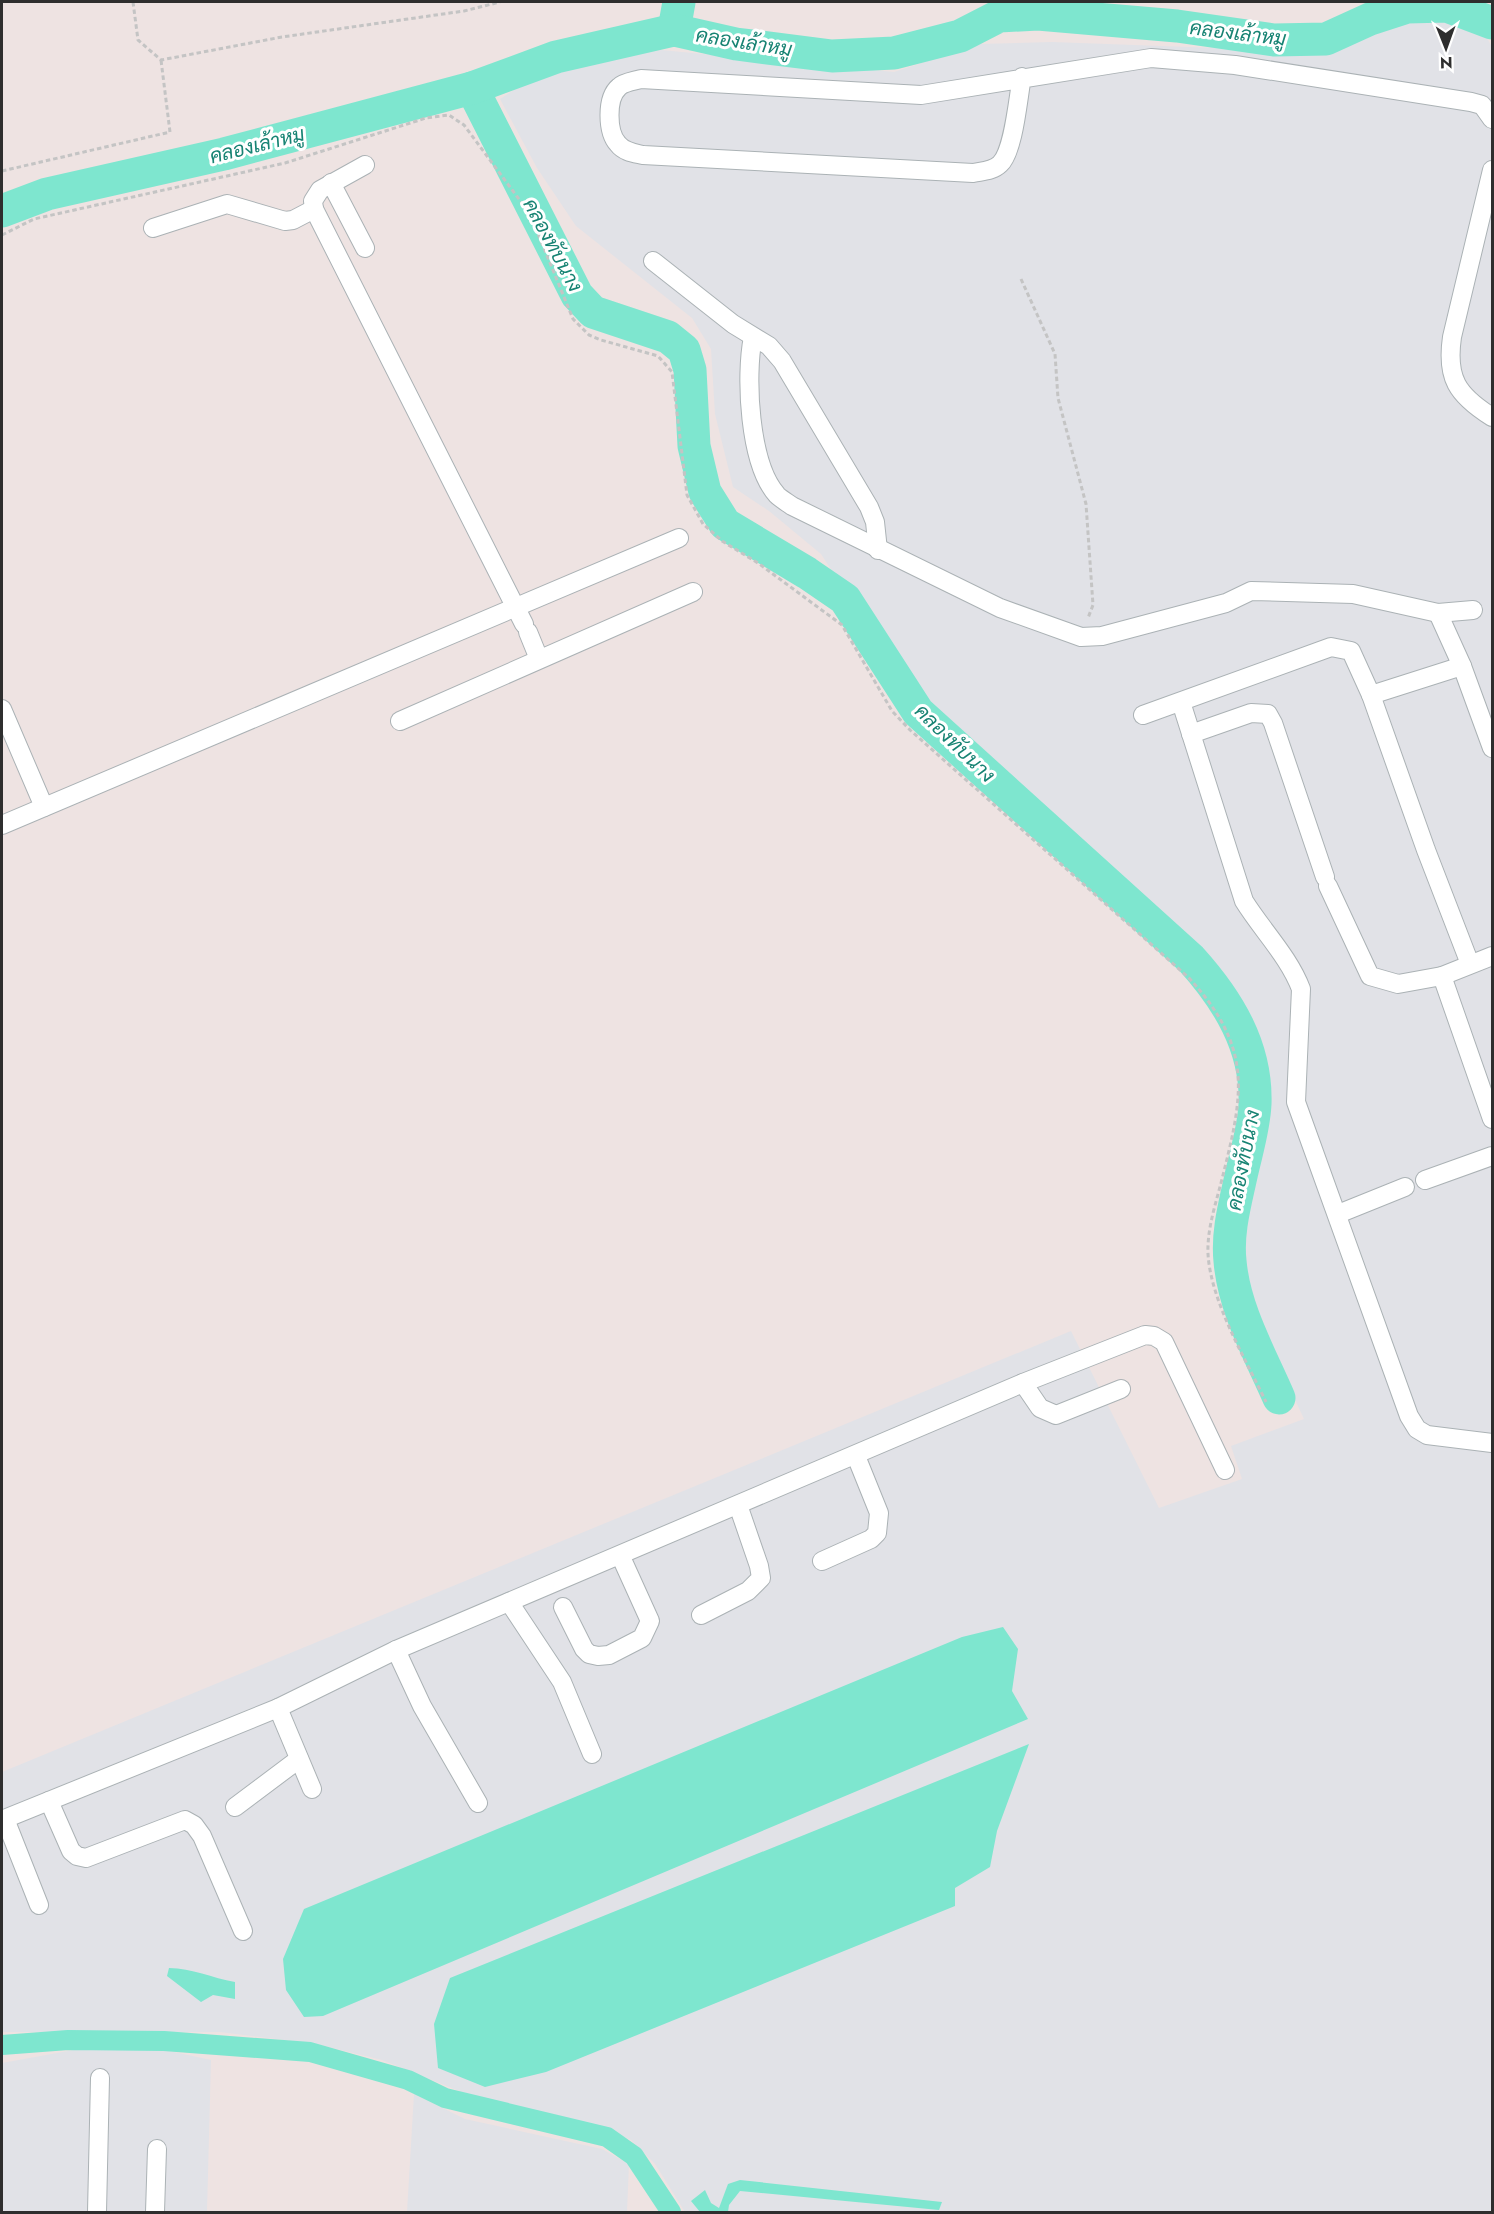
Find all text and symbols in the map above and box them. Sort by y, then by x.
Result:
water label: คลองเล้าหมู [1188,13,1288,54]
north arrow [1416,18,1476,78]
water label: คลองเล้าหมู [694,21,794,64]
text: N [1440,51,1453,74]
water label: คลองเล้าหมู [207,120,308,171]
water label: คลองทับนาง [516,193,589,297]
water label: คลองทับนาง [908,697,1001,789]
water label: คลองทับนาง [1220,1107,1267,1213]

